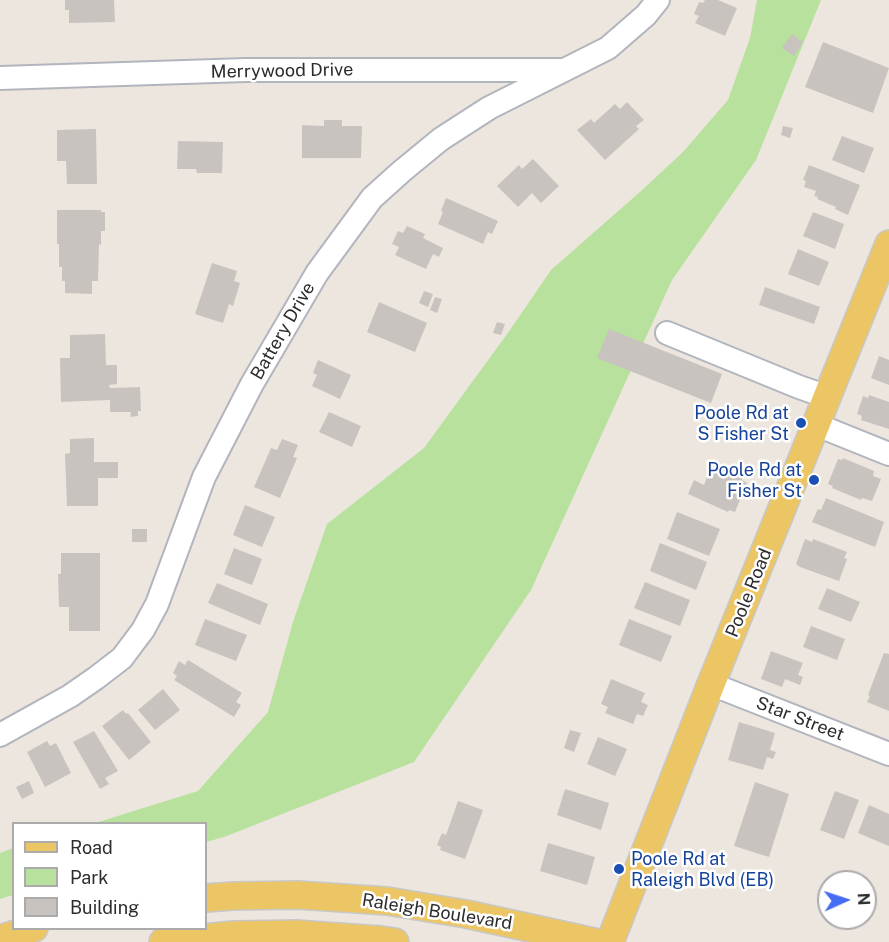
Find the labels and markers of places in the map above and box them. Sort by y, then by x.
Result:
place label: Poole Rd at S Fisher St [694,402,789,444]
marker: Poole Rd at S Fisher St [794,416,808,430]
place label: Poole Rd at Fisher St [707,459,802,502]
marker: Poole Rd at Fisher St [807,473,821,487]
place label: Poole Rd at Raleigh Blvd (EB) [631,848,774,890]
marker: Poole Rd at Raleigh Blvd (EB) [612,862,626,876]

